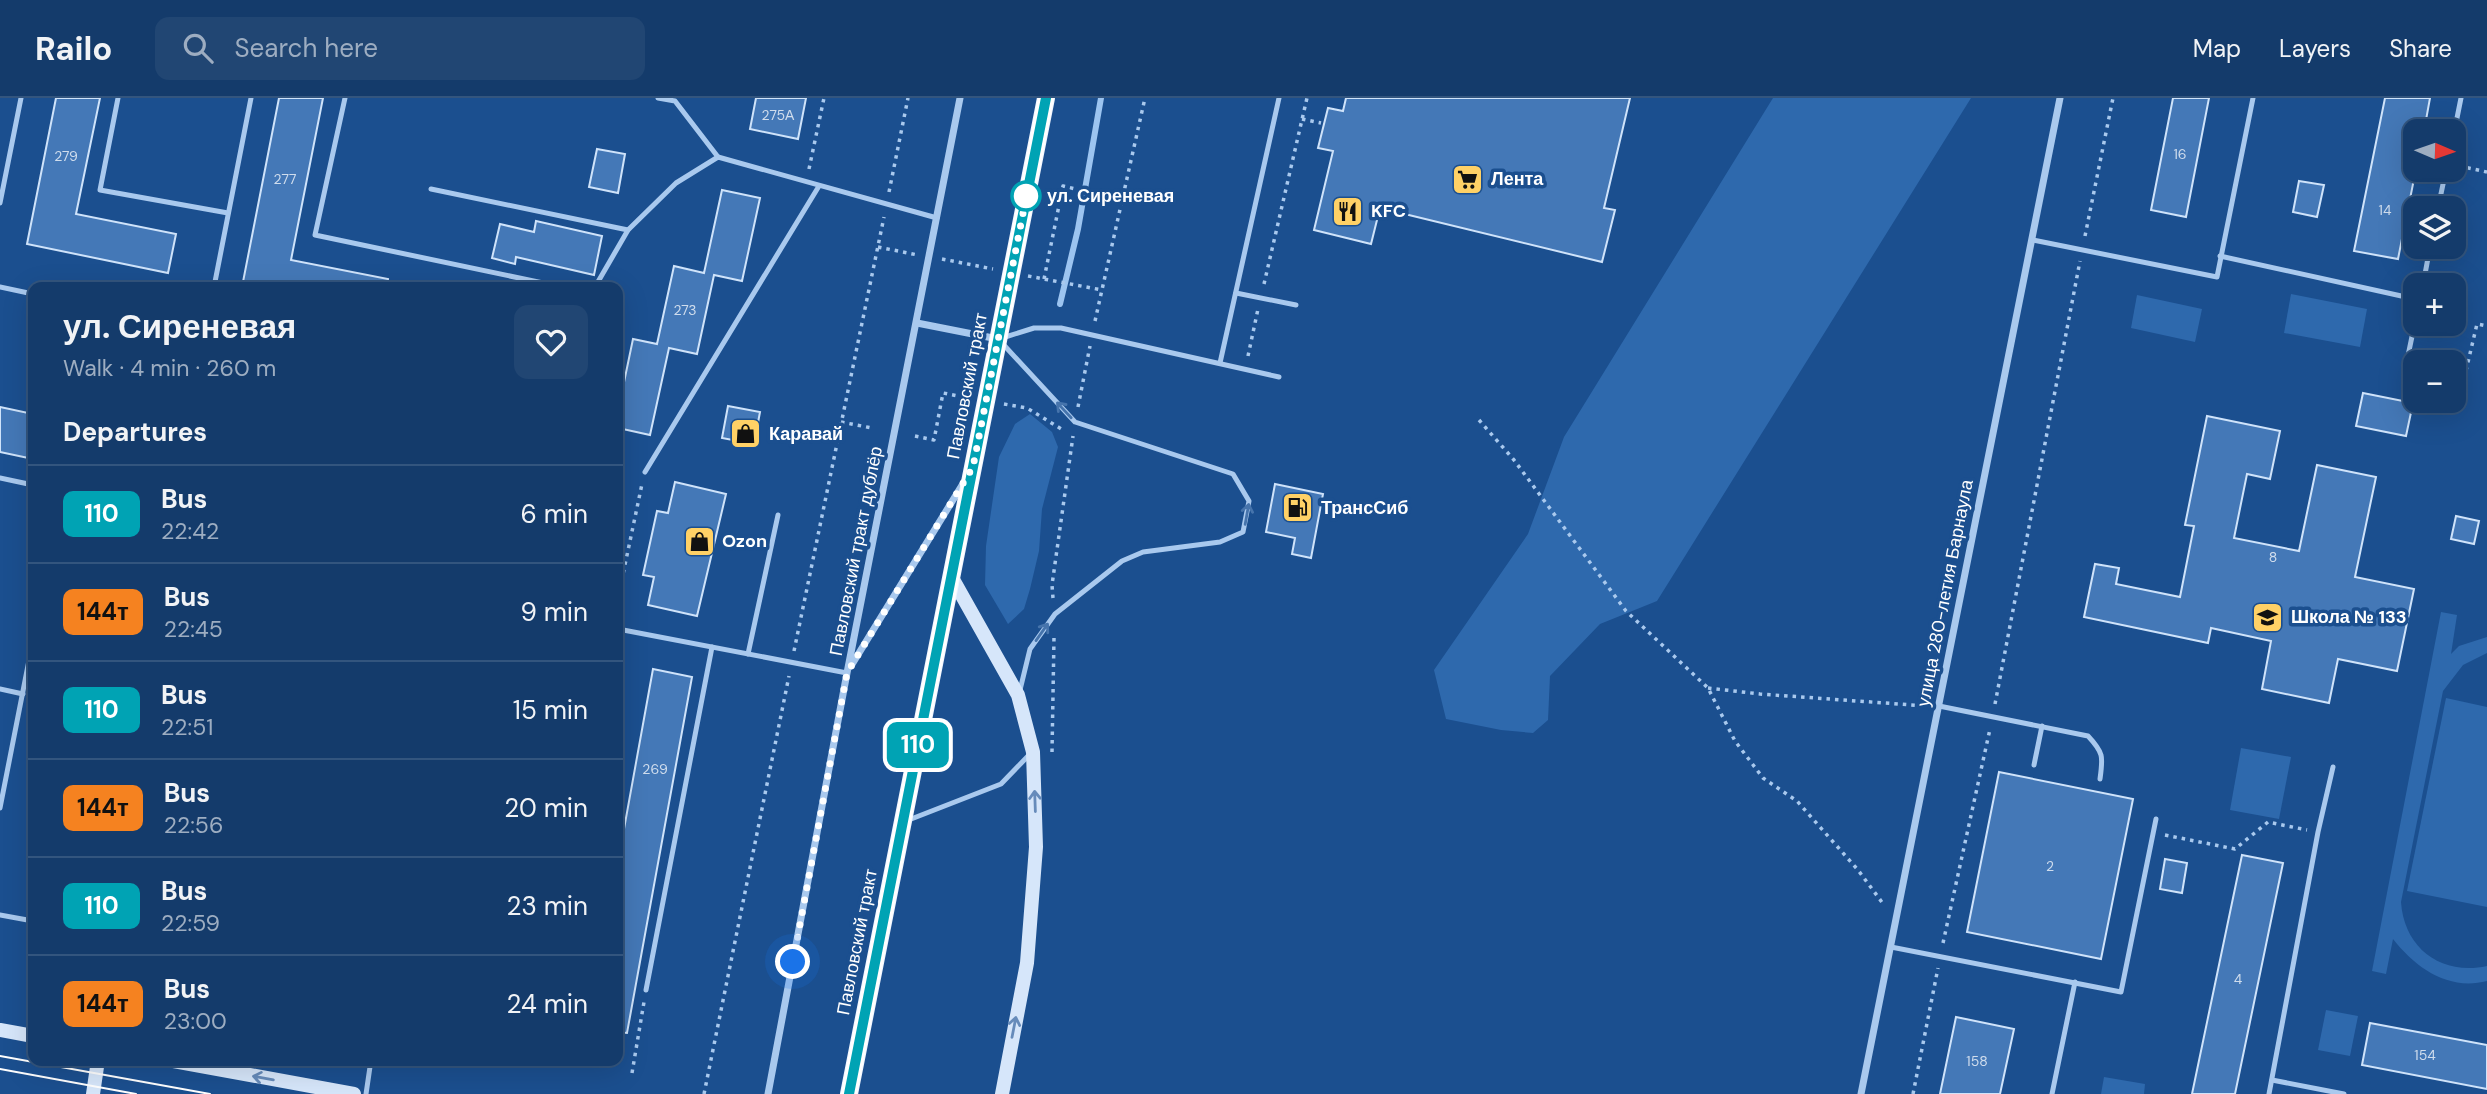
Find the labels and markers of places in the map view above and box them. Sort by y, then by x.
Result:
supermarket icon: Лента [1451,162,1485,196]
place label: Лента [1491,167,1544,191]
marker: ул. Сиреневая [1011,181,1041,211]
place label: ул. Сиреневая [1047,184,1174,208]
restaurant icon: KFC [1331,194,1365,228]
place label: KFC [1371,199,1406,223]
shop icon: Каравай [729,417,763,451]
place label: Каравай [769,422,843,446]
fuel station icon: ТрансСиб [1281,491,1315,525]
place label: ТрансСиб [1321,496,1408,520]
shop icon: Ozon [682,524,716,558]
place label: Ozon [722,529,767,553]
school or university icon: Школа № 133 [2251,600,2285,634]
place label: Школа № 133 [2291,605,2407,629]

